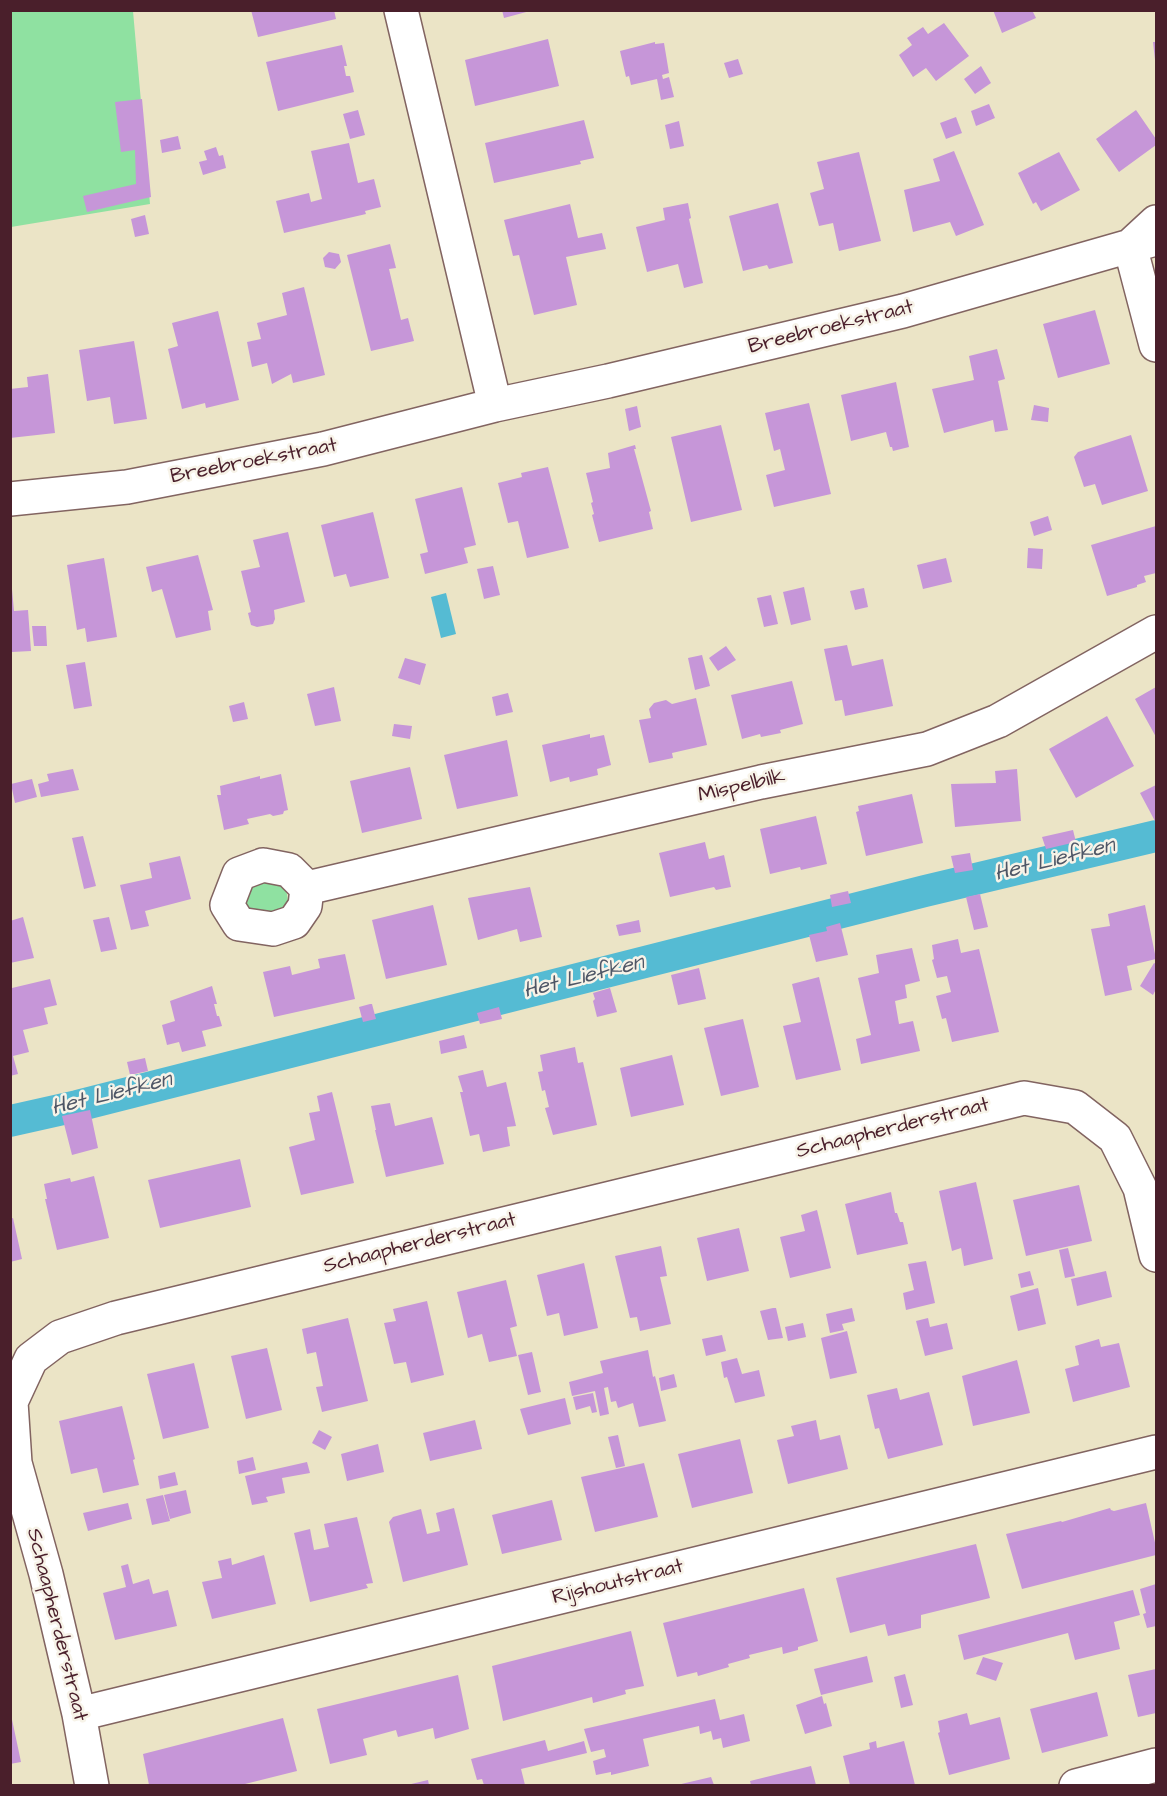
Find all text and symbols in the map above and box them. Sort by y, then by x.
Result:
street label: Breebroekstraat [746,295,916,361]
street label: Breebroekstraat [169,433,339,491]
street label: Mispelbilk [696,765,788,809]
water label: Het Liefken [992,833,1118,889]
water label: Het Liefken [521,950,647,1006]
water label: Het Liefken [49,1067,175,1123]
street label: Schaapherderstraat [794,1093,992,1165]
street label: Schaapherderstraat [321,1208,519,1280]
street label: Schaapherderstraat [20,1526,92,1724]
street label: Rijshoutstraat [550,1555,686,1611]

